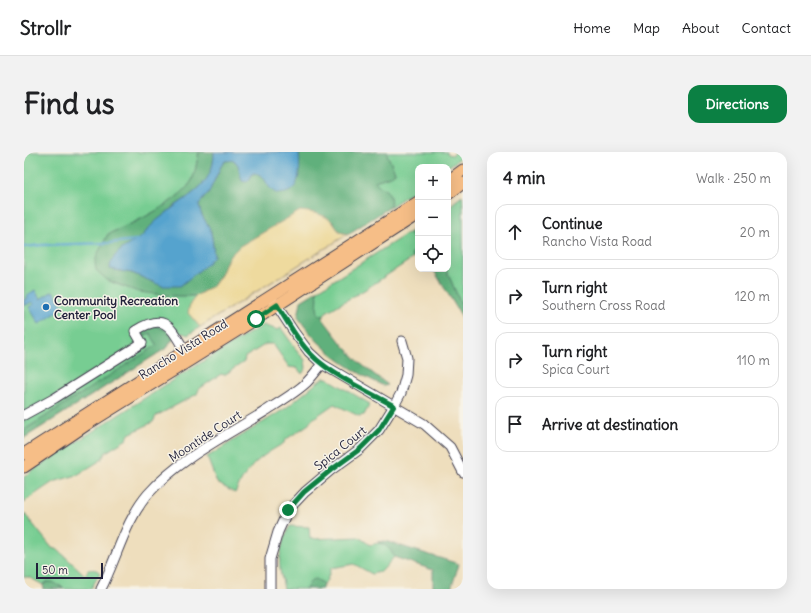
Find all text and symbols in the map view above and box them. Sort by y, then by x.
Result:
text: Strollr [20,16,71,40]
text: Home [573,19,611,37]
text: Map [633,19,660,37]
text: About [682,19,720,37]
text: Contact [742,19,791,37]
button: Directions [688,85,787,123]
text: Find us [24,86,115,122]
map controls [415,164,451,272]
button: + [415,164,451,200]
text: 4 min [503,167,545,189]
text: Walk · 250 m [696,170,771,187]
button: − [415,200,451,236]
text: Continue [542,214,603,233]
icon: ahead [504,221,526,243]
text: 20 m [740,224,770,241]
text: Rancho Vista Road [542,233,652,250]
button: locate [415,236,451,272]
text: Turn right [542,278,607,297]
icon: right [504,285,526,307]
text: 120 m [735,288,770,305]
place label: Community Recreation Center Pool [54,293,178,322]
text: Southern Cross Road [542,297,665,314]
marker: Community Recreation Center Pool [41,302,51,312]
route start [247,310,265,328]
street label: Rancho Vista Road [136,316,230,382]
text: Turn right [542,342,607,361]
icon: right [504,349,526,371]
text: 110 m [737,352,770,369]
text: Spica Court [542,361,610,378]
street label: Moontide Court [166,407,244,465]
icon: arrive [504,413,526,435]
text: Arrive at destination [542,415,678,434]
street label: Spica Court [311,423,369,473]
route end [279,501,297,519]
scale bar [36,561,103,580]
text: 50 m [42,563,68,577]

